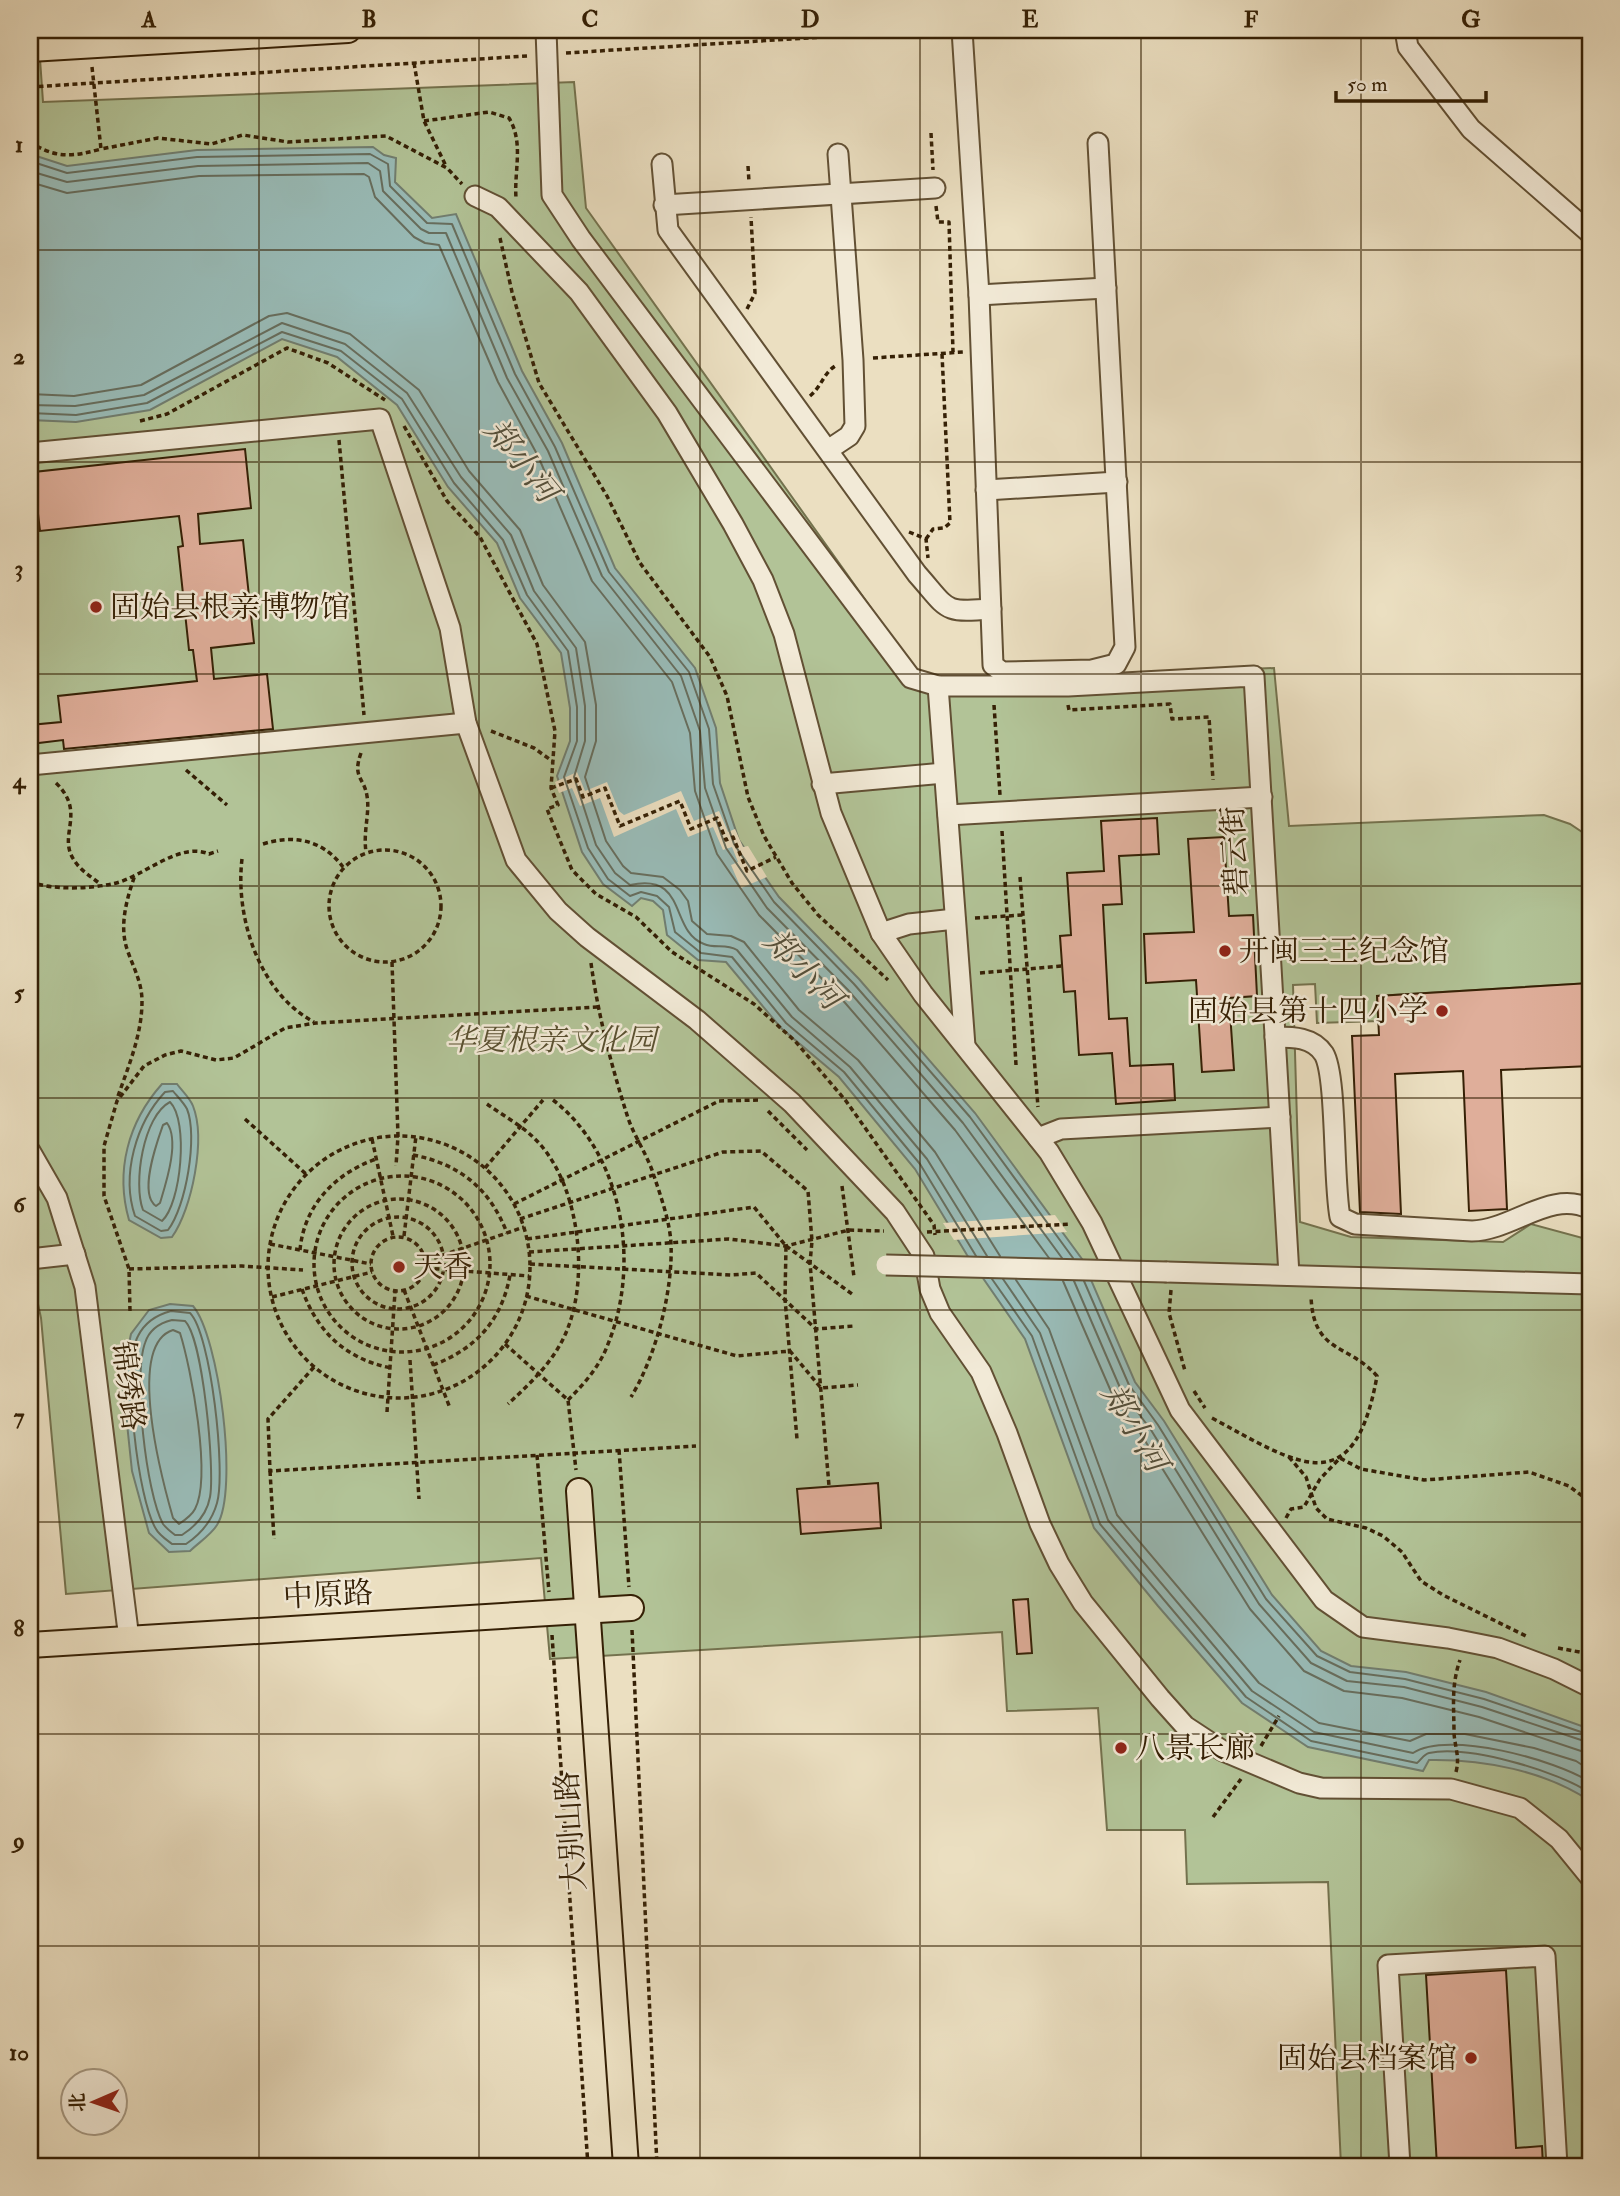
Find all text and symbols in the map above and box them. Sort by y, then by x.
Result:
text: A [141,5,157,34]
text: B [361,5,377,34]
text: C [582,5,598,34]
text: D [801,5,819,34]
text: E [1022,5,1039,34]
text: F [1244,5,1259,34]
text: G [1461,5,1481,34]
scale bar [1336,60,1487,104]
text: 50 m [1347,71,1388,98]
text: 1 [15,130,23,159]
text: 2 [13,342,25,371]
water label: 郑小河 [475,411,570,515]
text: 3 [15,554,23,583]
place label: 固始县根亲博物馆 [110,589,350,626]
marker: 固始县根亲博物馆 [88,599,104,615]
text: 4 [12,766,27,795]
street label: 碧云街 [1214,805,1256,897]
water label: 郑小河 [755,922,854,1022]
place label: 开闽三王纪念馆 [1239,933,1449,970]
marker: 开闽三王纪念馆 [1217,943,1233,959]
text: 5 [14,978,25,1007]
place label: 固始县第十四小学 [1188,993,1428,1030]
marker: 固始县第十四小学 [1434,1003,1450,1019]
park label: 华夏根亲文化园 [446,1022,660,1059]
text: 6 [13,1190,27,1219]
place label: 天香 [413,1249,473,1286]
marker: 天香 [391,1259,407,1275]
street label: 锦绣路 [104,1339,152,1433]
water label: 郑小河 [1092,1377,1178,1484]
text: 7 [14,1402,25,1431]
street label: 中原路 [282,1574,374,1616]
text: 8 [14,1614,25,1643]
place label: 八景长廊 [1135,1730,1255,1767]
marker: 八景长廊 [1113,1740,1129,1756]
street label: 大别山路 [548,1770,594,1892]
text: 9 [11,1826,25,1855]
text: 10 [9,2038,29,2067]
place label: 固始县档案馆 [1277,2040,1457,2077]
marker: 固始县档案馆 [1463,2050,1479,2066]
north arrow [60,2066,130,2136]
text: 北 [66,2093,90,2112]

